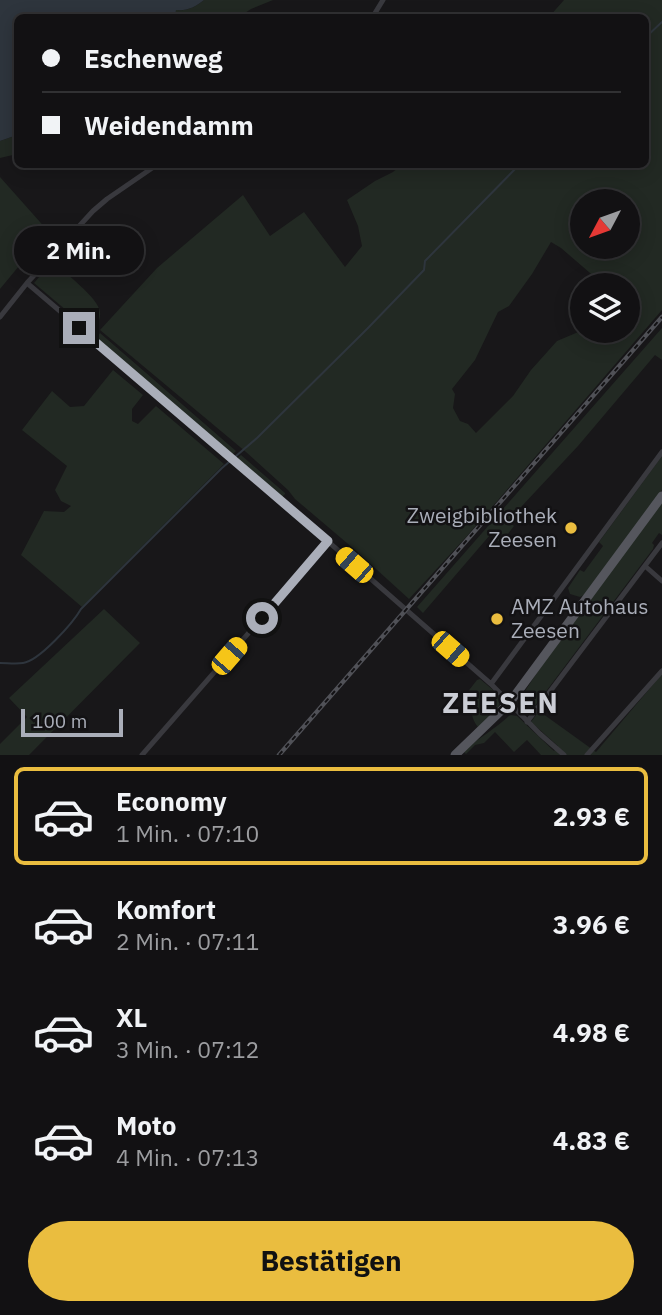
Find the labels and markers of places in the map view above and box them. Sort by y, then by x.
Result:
place label: Zweigbibliothek Zeesen [407,501,557,553]
marker: Zweigbibliothek Zeesen [563,520,579,536]
place label: AMZ Autohaus Zeesen [511,592,648,644]
marker: AMZ Autohaus Zeesen [489,611,505,627]

